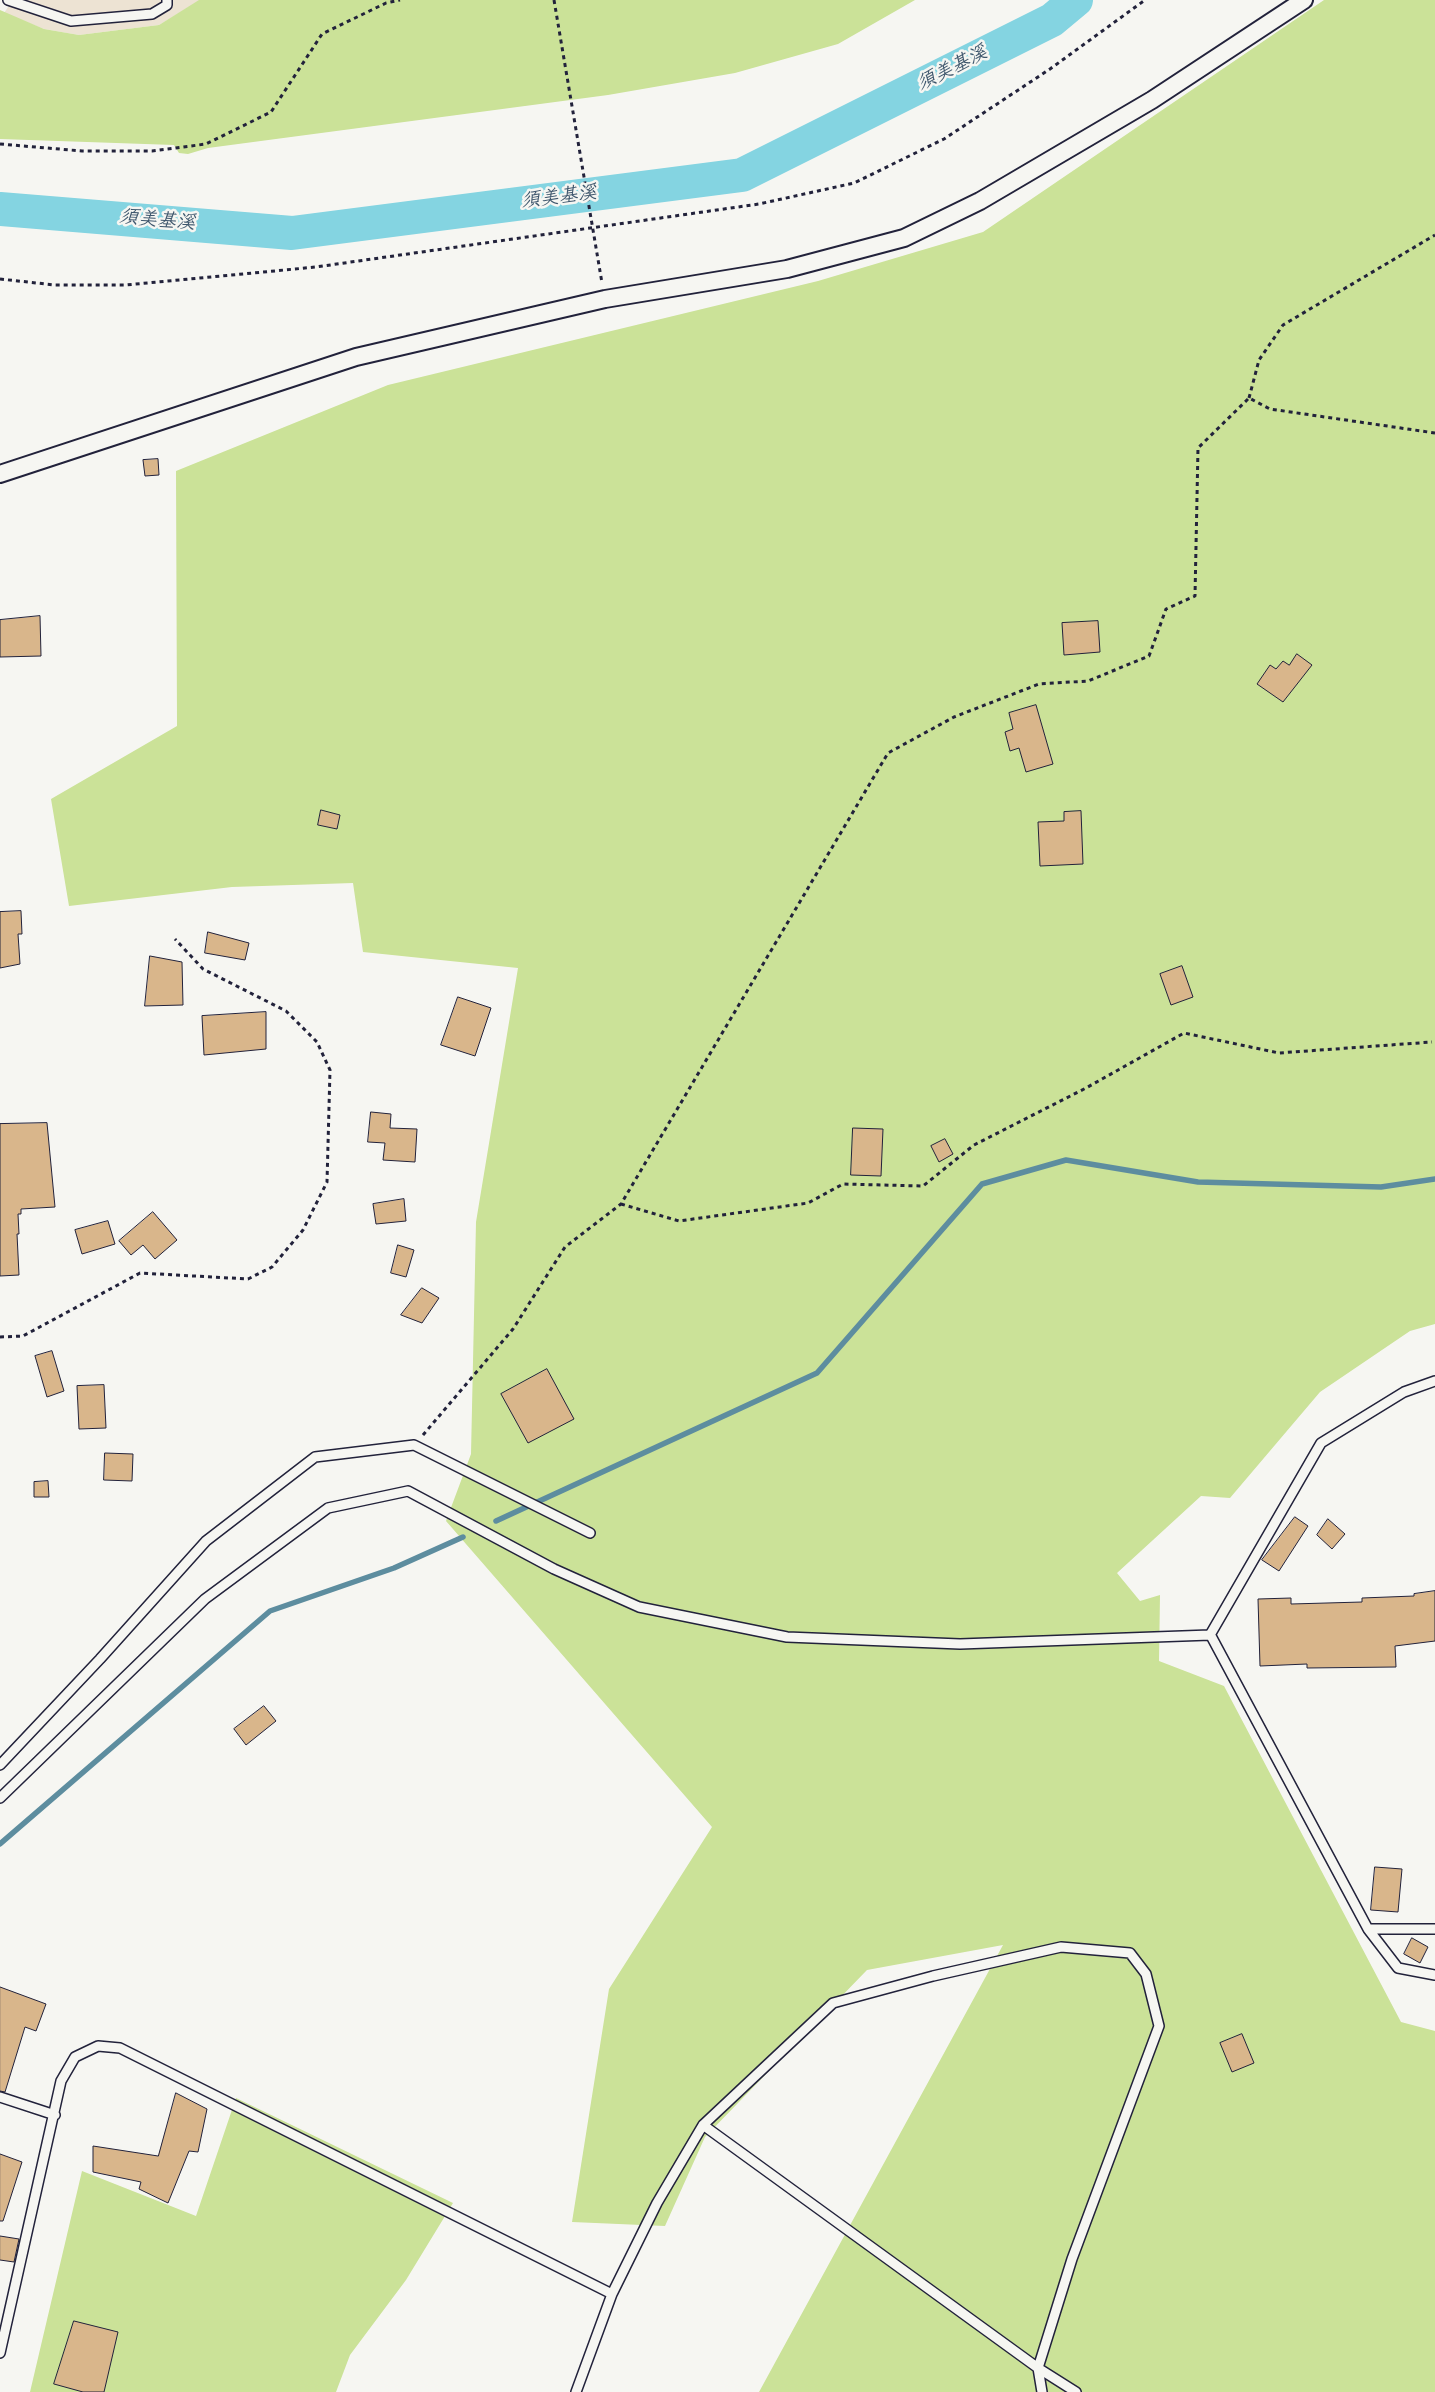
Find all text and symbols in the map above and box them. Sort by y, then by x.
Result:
water label: 須美基溪 [914,43,992,97]
water label: 須美基溪 [520,183,598,215]
water label: 須美基溪 [118,207,196,237]

